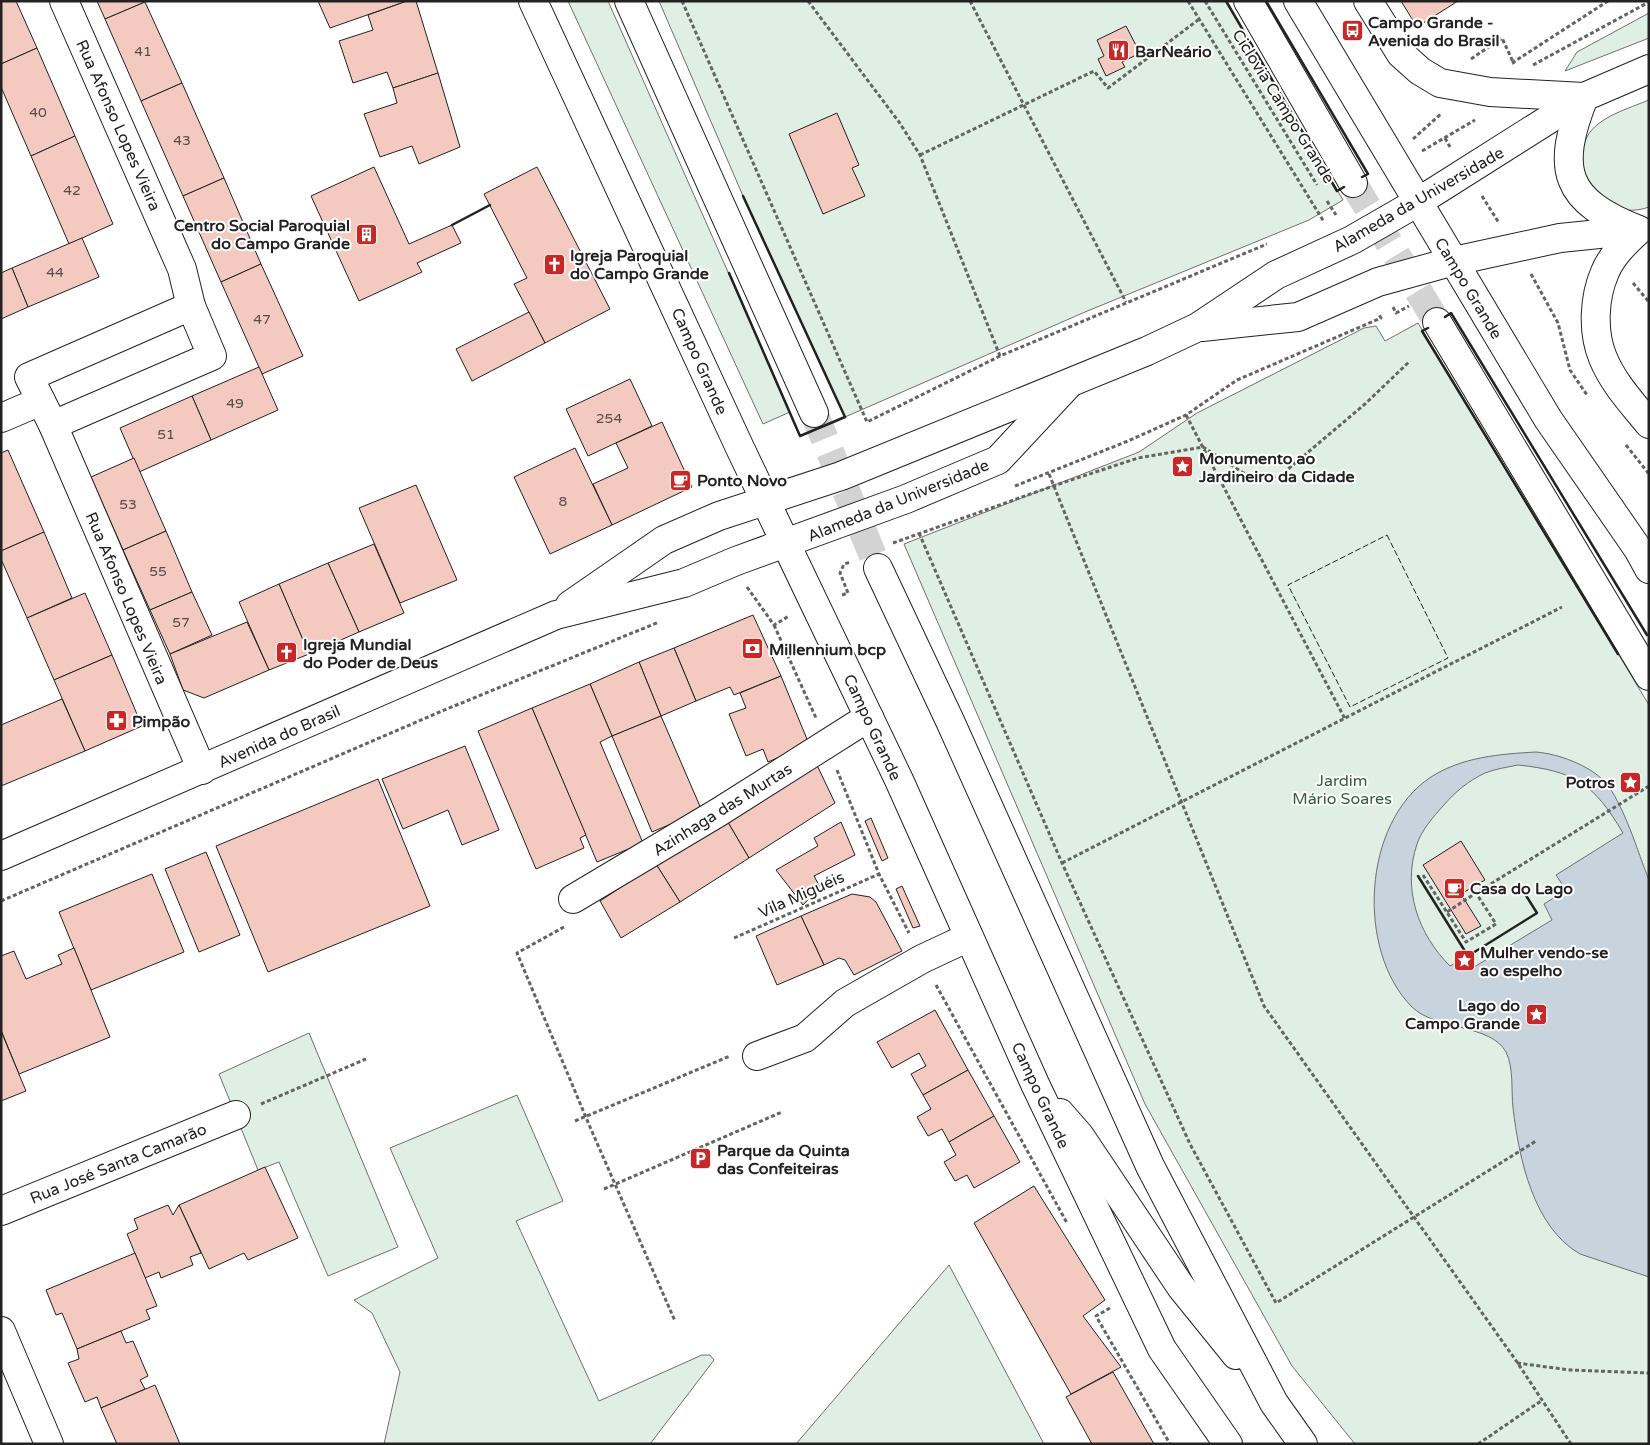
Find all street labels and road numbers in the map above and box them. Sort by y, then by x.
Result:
street label: Ciclovia Campo Grande [1228,26,1339,187]
street label: Rua Afonso Lopes Vieira [71,37,165,214]
street label: Alameda da Universidade [1329,143,1508,257]
street label: Campo Grande [1430,234,1506,343]
street label: Campo Grande [667,305,732,418]
street label: Alameda da Universidade [805,455,992,547]
street label: Rua Afonso Lopes Vieira [81,509,172,688]
street label: Campo Grande [839,671,905,784]
street label: Avenida do Brasil [215,701,344,773]
street label: Azinhaga das Murtas [649,759,796,861]
street label: Vila Miguéis [755,867,847,923]
street label: Campo Grande [1007,1039,1073,1152]
street label: Rua José Santa Camarão [27,1119,210,1209]

